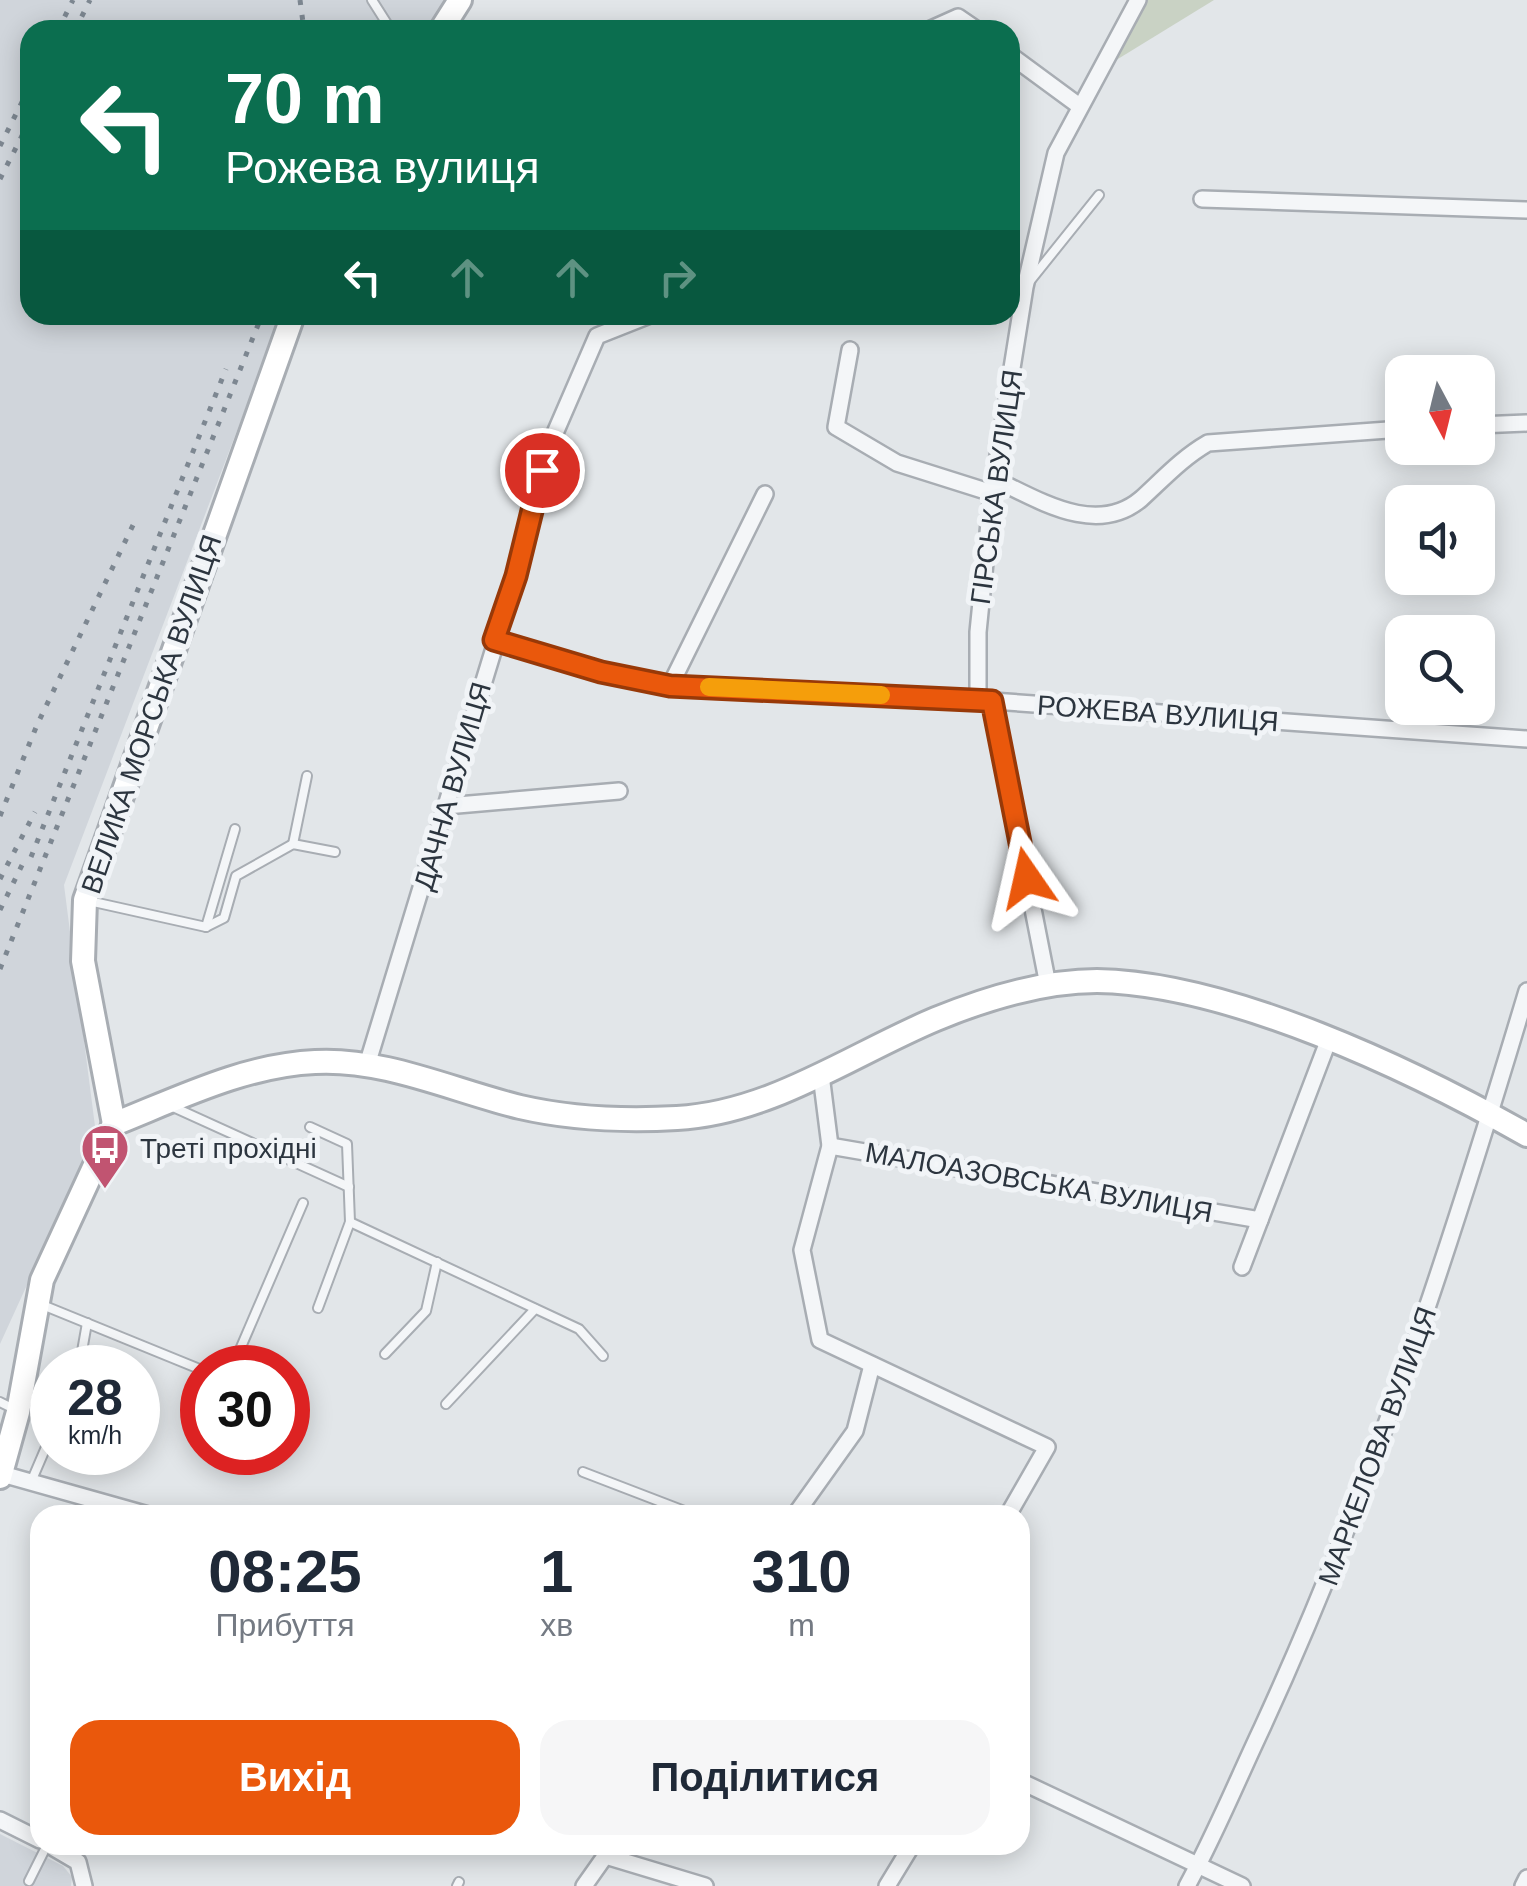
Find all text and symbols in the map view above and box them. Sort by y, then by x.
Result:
icon: left [60,60,190,190]
text: 70 m [225,60,385,138]
text: Рожева вулиця [225,142,540,193]
icon: left [335,250,390,305]
icon: ahead [440,250,495,305]
icon: ahead [545,250,600,305]
icon: right [650,250,705,305]
north arrow [1385,355,1495,465]
map controls [1385,355,1495,725]
street label: ГІРСЬКА ВУЛИЦЯ [965,368,1028,606]
pin [500,428,585,513]
icon: arrive [515,443,570,498]
button: sound [1385,485,1495,595]
street label: ВЕЛИКА МОРСЬКА ВУЛИЦЯ [75,531,228,898]
button: search [1385,615,1495,725]
street label: ДАЧНА ВУЛИЦЯ [408,679,497,894]
street label: РОЖЕВА ВУЛИЦЯ [1036,690,1280,737]
position arrow [975,826,1079,930]
bus stop icon: Треті прохідні [79,1122,131,1190]
place label: Треті прохідні [140,1133,317,1164]
street label: МАЛОАЗОВСЬКА ВУЛИЦЯ [863,1137,1215,1228]
street label: МАРКЕЛОВА ВУЛИЦЯ [1313,1303,1442,1590]
speed limit sign: 30 [180,1345,310,1475]
text: 28 [67,1370,123,1426]
text: km/h [68,1421,122,1449]
text: 08:25 [208,1538,362,1605]
text: 1 [540,1538,573,1605]
text: 310 [752,1538,852,1605]
text: Прибуття [216,1607,354,1643]
text: хв [540,1607,573,1643]
text: m [788,1607,815,1643]
button: Вихід [70,1720,520,1835]
button: Поділитися [540,1720,990,1835]

